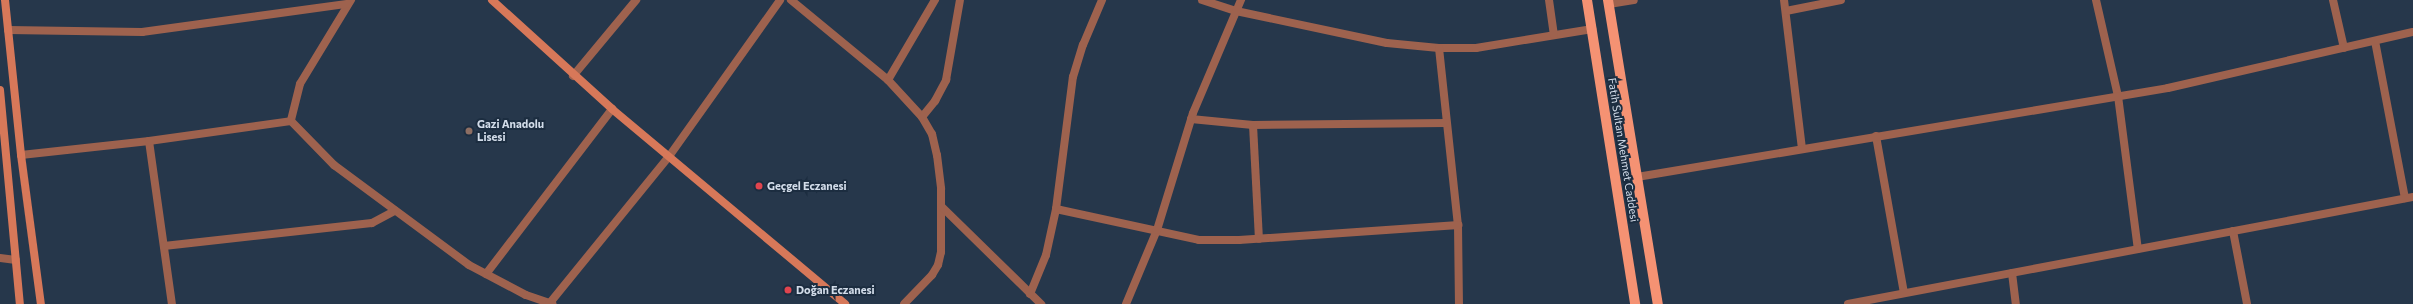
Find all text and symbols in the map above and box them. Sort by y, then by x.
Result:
street label: Fatih Sultan Mehmet Caddesi [1605,77,1641,223]
place label: Gazi Anadolu Lisesi [477,118,544,144]
marker: Gazi Anadolu Lisesi [464,126,474,136]
place label: Geçgel Eczanesi [767,179,847,193]
marker: Geçgel Eczanesi [754,181,764,191]
place label: Doğan Eczanesi [796,283,875,297]
marker: Doğan Eczanesi [783,285,793,295]

